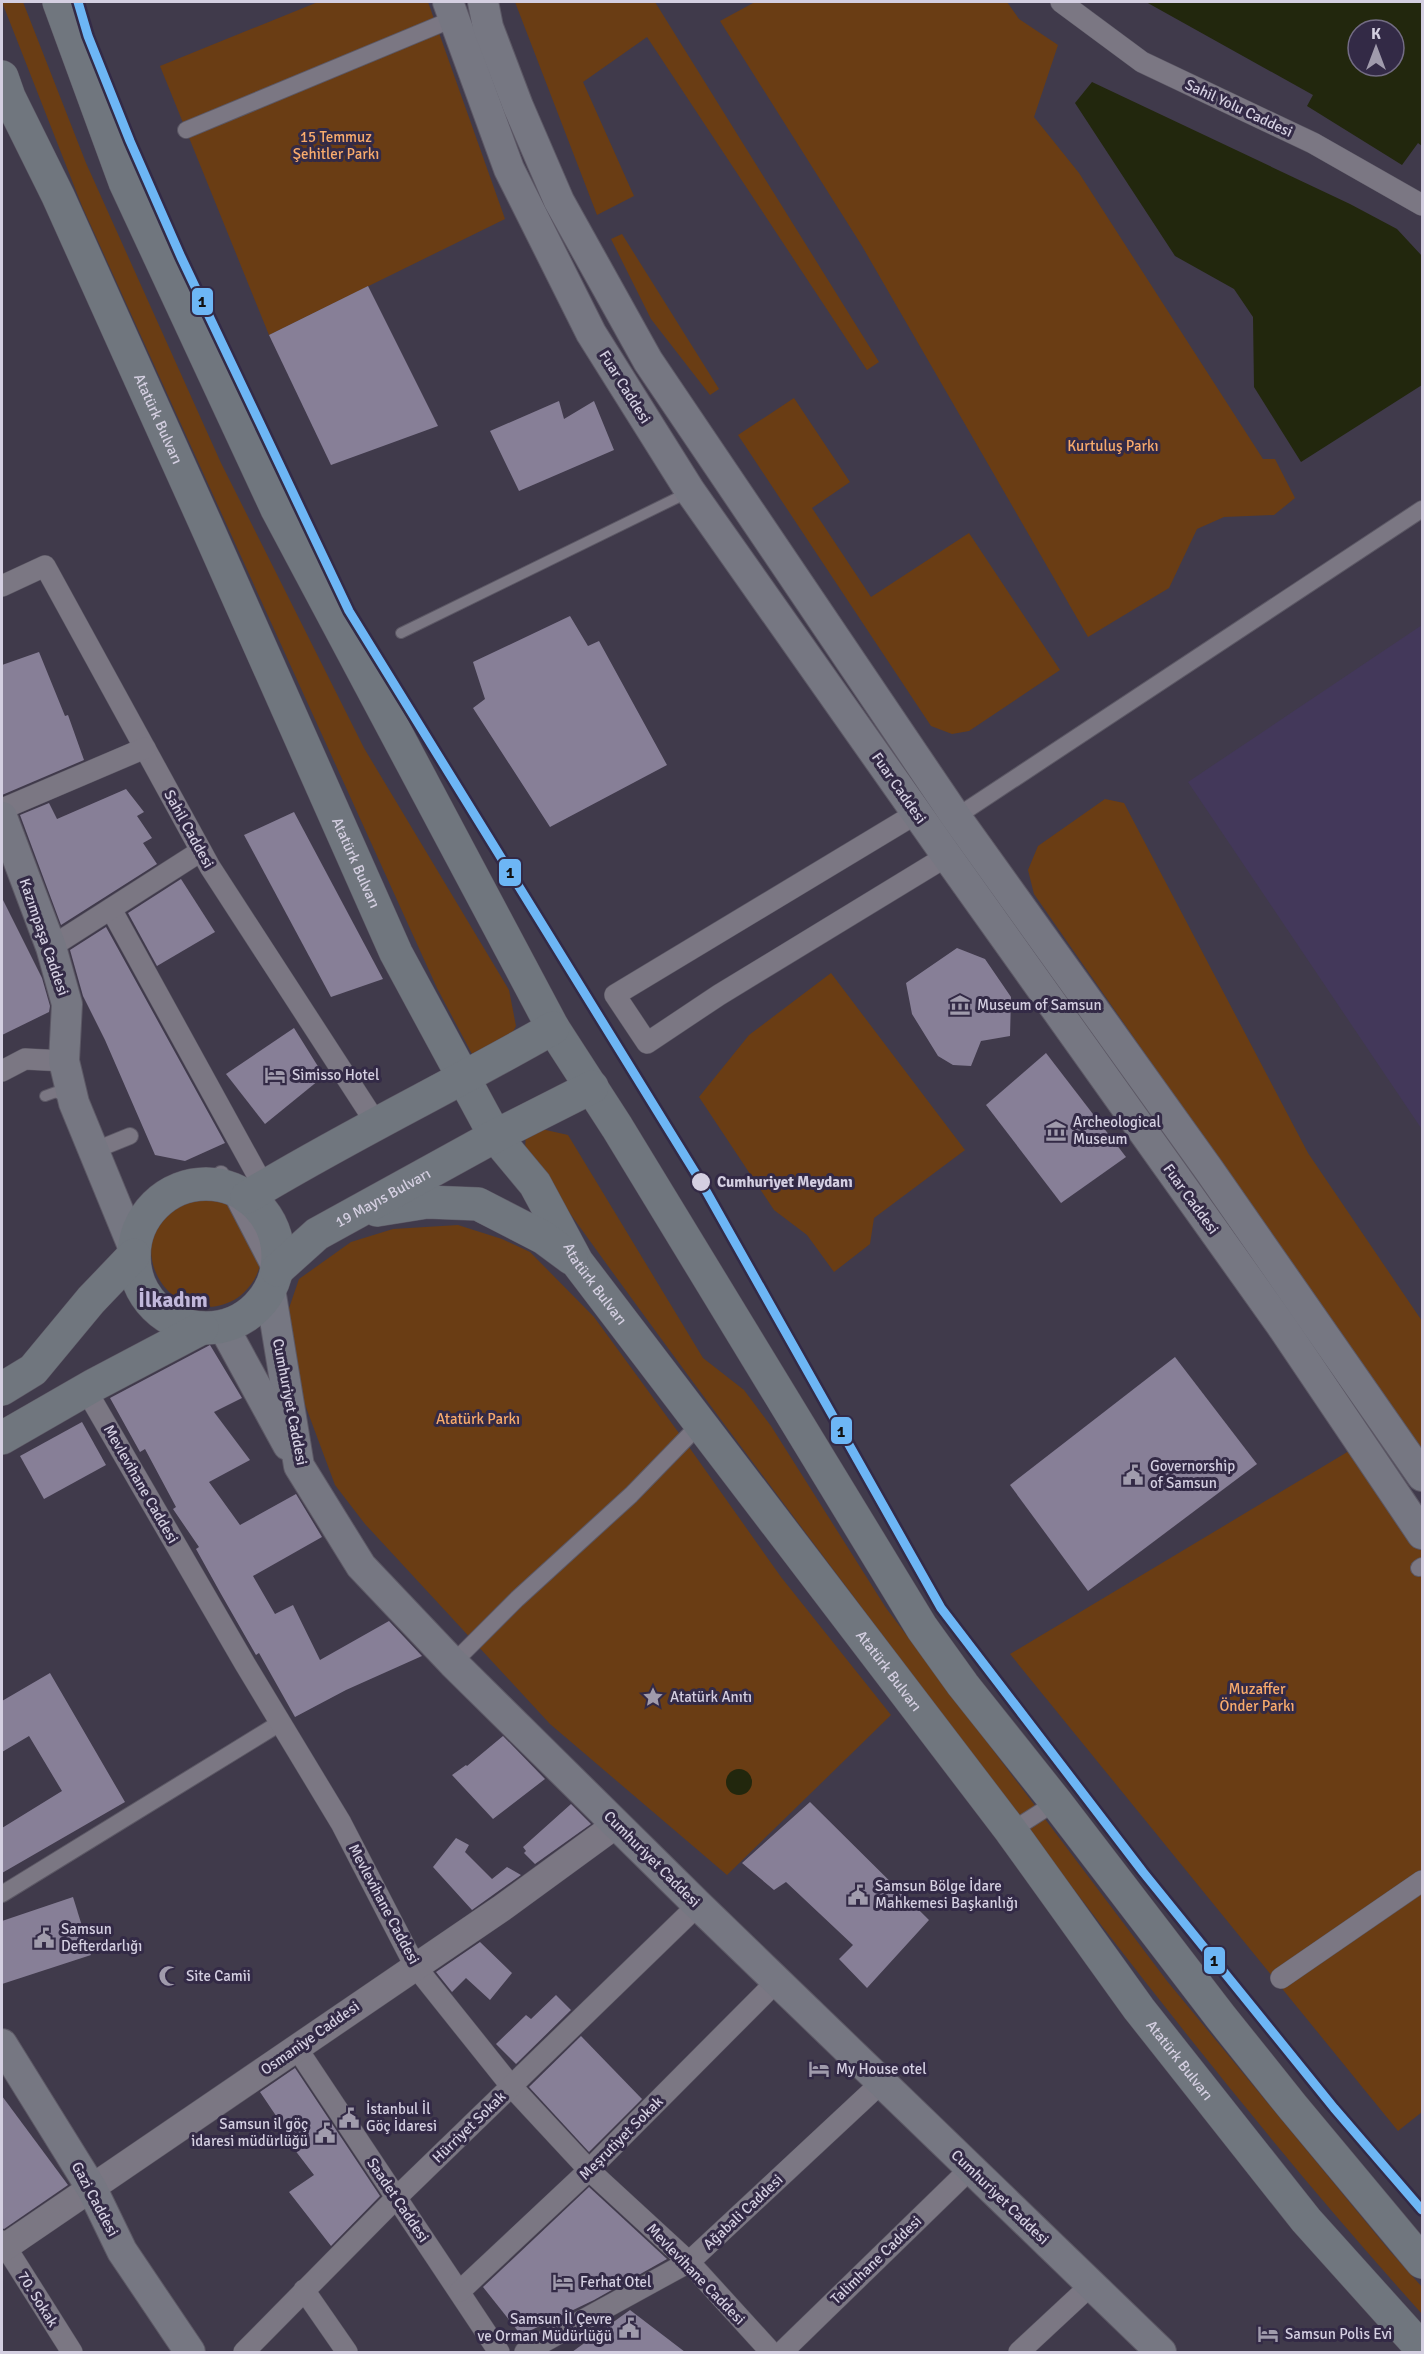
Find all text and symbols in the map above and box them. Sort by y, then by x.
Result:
north arrow [1346,18,1406,78]
text: K [1371,24,1381,44]
street label: Sahil Yolu Caddesi [1182,75,1296,141]
park label: 15 Temmuz Şehitler Parkı [293,128,379,163]
line badge: 1 [191,287,214,316]
text: 1 [198,292,207,312]
street label: Fuar Caddesi [595,347,655,427]
street label: Atatürk Bulvarı [130,371,186,467]
park label: Kurtuluş Parkı [1067,437,1159,455]
street label: Fuar Caddesi [868,749,930,827]
street label: Sahil Caddesi [160,787,218,871]
street label: Atatürk Bulvarı [328,815,384,911]
line badge: 1 [498,858,522,887]
text: 1 [506,863,515,883]
street label: Kazımpaşa Caddesi [15,876,73,998]
museum icon: Museum of Samsun [948,993,972,1017]
place label: Museum of Samsun [977,996,1102,1014]
hotel icon: Simisso Hotel [263,1063,287,1087]
place label: Simisso Hotel [292,1066,379,1084]
place label: Archeological Museum [1073,1113,1161,1148]
museum icon: Archeological Museum [1044,1119,1068,1143]
street label: Fuar Caddesi [1159,1160,1223,1238]
street label: 19 Mayıs Bulvarı [332,1164,434,1231]
marker: Cumhuriyet Meydanı [690,1171,712,1193]
place label: Cumhuriyet Meydanı [717,1173,853,1191]
street label: Atatürk Bulvarı [559,1240,631,1329]
district label: İlkadım [138,1287,208,1313]
street label: Cumhuriyet Caddesi [269,1337,311,1467]
park label: Atatürk Parkı [436,1410,520,1428]
line badge: 1 [830,1416,853,1445]
street label: Mevlevihane Caddesi [100,1422,182,1546]
text: 1 [837,1422,846,1442]
place label: Governorship of Samsun [1150,1457,1235,1492]
public building icon: Governorship of Samsun [1121,1463,1145,1487]
street label: Atatürk Bulvarı [852,1627,925,1715]
park label: Muzaffer Önder Parkı [1219,1680,1295,1715]
place icon: Atatürk Anıtı [641,1685,665,1709]
place label: Atatürk Anıtı [670,1688,752,1706]
street label: Cumhuriyet Caddesi [600,1807,704,1911]
street label: Mevlevihane Caddesi [345,1841,423,1967]
place label: Samsun Bölge İdare Mahkemesi Başkanlığı [875,1877,1018,1912]
public building icon: Samsun Bölge İdare Mahkemesi Başkanlığı [846,1883,870,1907]
place label: Samsun Defterdarlığı [61,1920,142,1955]
public building icon: Samsun Defterdarlığı [32,1926,56,1950]
line badge: 1 [1203,1946,1226,1975]
text: 1 [1210,1951,1219,1971]
mosque icon: Site Camii [157,1964,181,1988]
place label: Site Camii [186,1967,251,1985]
street label: Osmaniye Caddesi [257,1997,363,2079]
street label: Atatürk Bulvarı [1142,2016,1217,2104]
hotel icon: My House otel [807,2057,831,2081]
place label: My House otel [836,2060,927,2078]
street label: Hürriyet Sokak [429,2087,510,2167]
street label: Meşrutiyet Sokak [575,2092,667,2184]
place label: İstanbul İl Göç İdaresi [366,2100,437,2135]
public building icon: İstanbul İl Göç İdaresi [337,2106,361,2130]
place label: Samsun il göç idaresi müdürlüğü [191,2115,308,2150]
public building icon: Samsun il göç idaresi müdürlüğü [313,2121,337,2145]
street label: Cumhuriyet Caddesi [947,2146,1053,2248]
street label: Saadet Caddesi [363,2154,433,2246]
street label: Gazi Caddesi [68,2159,122,2239]
street label: Ağabali Caddesi [699,2171,787,2253]
street label: Talimhane Caddesi [827,2212,925,2308]
street label: Mevlevihane Caddesi [643,2220,749,2328]
street label: 70. Sokak [14,2268,62,2331]
hotel icon: Ferhat Otel [551,2270,575,2294]
place label: Ferhat Otel [580,2273,651,2291]
place label: Samsun İl Çevre ve Orman Müdürlüğü [478,2310,612,2345]
public building icon: Samsun İl Çevre ve Orman Müdürlüğü [617,2316,641,2340]
hotel icon: Samsun Polis Evi [1256,2322,1280,2346]
place label: Samsun Polis Evi [1285,2325,1392,2343]

